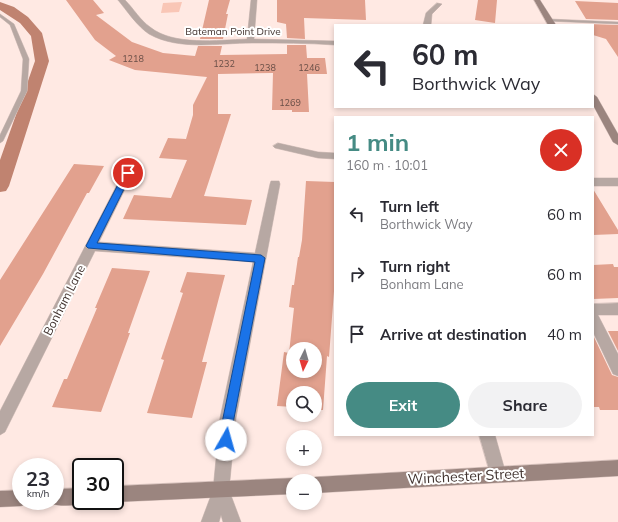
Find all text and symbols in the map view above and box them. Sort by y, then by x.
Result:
street label: Bateman Point Drive [185,25,281,38]
text: 60 m [412,37,478,72]
icon: left [346,40,398,92]
house number: 1218 [122,53,144,64]
house number: 1232 [213,58,235,69]
house number: 1238 [254,62,276,73]
house number: 1246 [298,62,320,73]
text: Borthwick Way [412,72,540,95]
house number: 1269 [279,97,301,108]
text: 1 min [346,127,409,157]
button: close [540,129,582,171]
pin [111,156,145,190]
text: 160 m · 10:01 [346,157,428,173]
icon: arrive [117,162,139,184]
text: Turn left [380,197,439,216]
icon: left [346,203,368,225]
text: 60 m [547,205,582,224]
text: Borthwick Way [380,216,473,232]
text: Turn right [380,257,450,276]
street label: Bonham Lane [40,262,88,338]
icon: right [346,263,368,285]
text: 60 m [547,265,582,284]
text: Bonham Lane [380,276,464,292]
icon: arrive [346,323,368,345]
text: Arrive at destination [380,325,527,344]
text: 40 m [547,325,582,344]
north arrow [286,342,322,378]
map controls [286,342,322,510]
button: Exit [346,382,460,428]
button: Share [468,382,582,428]
button: search [286,386,322,422]
position arrow [205,419,247,461]
button: + [286,430,322,466]
speed limit sign: 30 [72,458,124,510]
street label: Winchester Street [407,464,525,488]
text: 23 [26,466,50,491]
button: − [286,474,322,510]
text: km/h [27,487,49,500]

